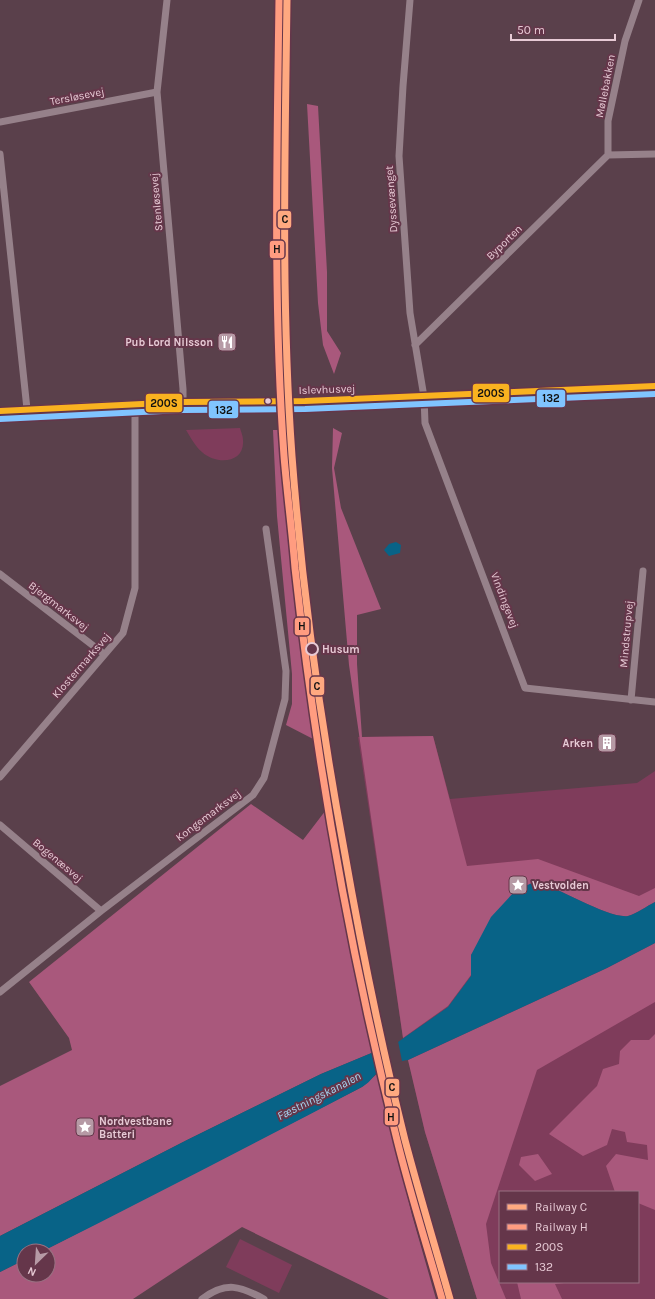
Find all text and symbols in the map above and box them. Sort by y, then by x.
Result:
scale bar [511,16,615,42]
text: 50 m [517,23,545,37]
street label: Møllebakken [593,53,618,119]
street label: Tersløsevej [49,85,105,108]
street label: Dyssevænget [383,165,400,233]
street label: Stenløsevej [147,172,166,232]
line badge: C [277,210,292,229]
text: C [282,213,289,226]
street label: Byporten [484,222,525,263]
line badge: H [269,240,285,259]
text: H [273,243,281,256]
restaurant icon: Pub Lord Nilsson [216,331,238,353]
place label: Pub Lord Nilsson [125,336,213,349]
street label: Islevhusvej [298,382,356,397]
line badge: 200S [472,383,510,403]
text: 200S [477,387,505,400]
line badge: 132 [536,389,566,408]
text: 132 [542,392,560,405]
line badge: 200S [145,393,183,413]
unlabelled marker [263,396,273,406]
text: 200S [150,397,178,410]
line badge: 132 [208,400,239,419]
text: 132 [215,404,233,417]
street label: Vindingevej [488,570,521,630]
street label: Bjergmarksvej [26,579,91,634]
street label: Mindstrupvej [617,600,636,668]
line badge: H [294,617,310,636]
text: H [298,620,306,633]
street label: Klostermarksvej [49,630,113,701]
marker: Husum [305,642,319,656]
place label: Husum [322,643,360,656]
line badge: C [310,676,325,696]
text: C [314,680,321,693]
building icon: Arken [596,732,618,754]
place label: Arken [563,737,593,750]
street label: Kongemarksvej [173,787,243,844]
street label: Bogenæsvej [30,836,85,885]
place icon: Vestvolden [507,874,529,896]
place label: Vestvolden [532,879,589,892]
water label: Fæstningskanalen [275,1069,363,1123]
line badge: C [385,1078,400,1097]
text: C [389,1081,396,1094]
line badge: H [384,1107,399,1126]
text: H [387,1111,395,1124]
place label: Nordvestbane Batteri [99,1115,172,1141]
place icon: Nordvestbane Batteri [74,1116,96,1138]
legend [499,1191,639,1283]
text: Railway C [535,1200,587,1214]
text: Railway H [535,1220,588,1234]
text: 200S [535,1240,563,1254]
north arrow [16,1243,56,1283]
text: 132 [535,1260,553,1274]
text: N [26,1264,38,1279]

